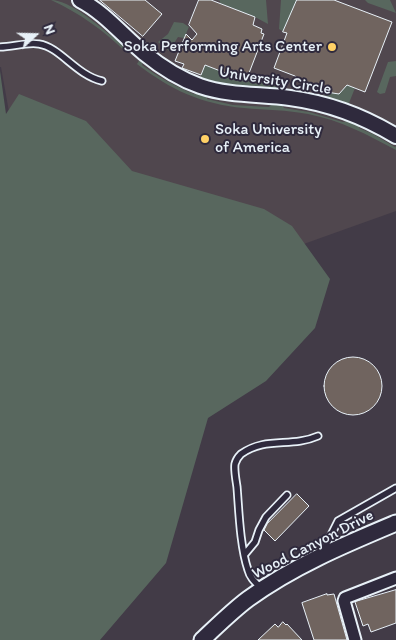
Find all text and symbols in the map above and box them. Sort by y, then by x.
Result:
north arrow [10,10,60,60]
text: N [40,22,59,37]
place label: Soka Performing Arts Center [124,37,322,57]
marker: Soka Performing Arts Center [326,41,338,53]
street label: University Circle [217,63,333,99]
place label: Soka University of America [215,120,322,158]
marker: Soka University of America [199,133,211,145]
street label: Wood Canyon Drive [249,506,377,584]

